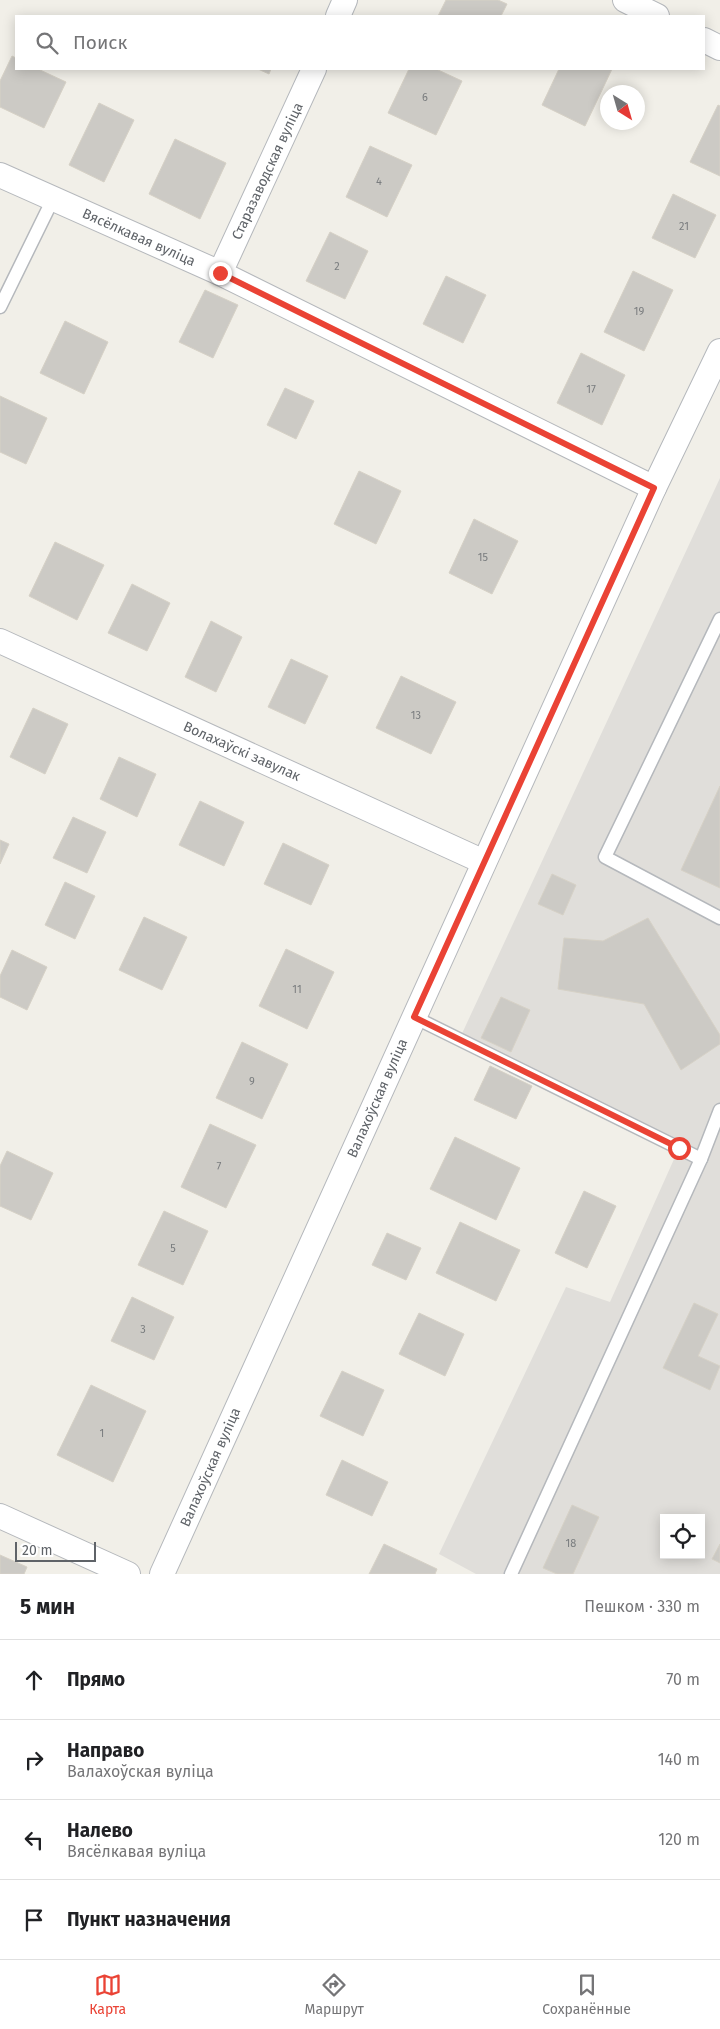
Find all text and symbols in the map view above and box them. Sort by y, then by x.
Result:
search box [15,15,705,70]
icon: search [33,29,61,57]
text: Поиск [73,31,127,54]
north arrow [600,85,645,130]
house number: 6 [422,91,428,104]
street label: Старазаводская вуліца [228,100,307,243]
house number: 4 [376,175,382,188]
street label: Вясёлкавая вуліца [80,205,198,270]
house number: 21 [679,220,689,233]
house number: 2 [334,260,340,273]
route end [209,262,232,285]
house number: 19 [634,305,644,318]
house number: 17 [586,383,596,396]
house number: 15 [478,551,489,564]
house number: 13 [411,709,421,722]
street label: Волахаўскі завулак [181,718,304,785]
house number: 11 [292,983,302,996]
street label: Валахоўская вуліца [344,1036,411,1160]
house number: 9 [249,1075,255,1088]
route start [668,1137,691,1160]
house number: 7 [217,1160,222,1173]
house number: 5 [170,1242,176,1255]
house number: 3 [140,1323,146,1336]
street label: Валахоўская вуліца [177,1405,244,1529]
house number: 1 [100,1427,104,1440]
map controls [660,1514,705,1559]
button: locate [660,1514,705,1559]
house number: 18 [566,1537,576,1550]
scale bar [15,1539,96,1562]
text: 20 m [22,1542,52,1559]
text: 5 мин [20,1594,75,1620]
text: Пешком · 330 m [584,1597,700,1616]
icon: ahead [20,1666,48,1694]
text: Прямо [67,1668,125,1691]
text: 70 m [666,1670,700,1689]
text: Направо [67,1739,144,1762]
icon: right [20,1746,48,1774]
text: 140 m [658,1750,700,1769]
text: Валахоўская вуліца [67,1762,214,1781]
text: Налево [67,1819,133,1842]
icon: left [20,1826,48,1854]
text: 120 m [658,1830,700,1849]
text: Вясёлкавая вуліца [67,1842,206,1861]
icon: arrive [20,1906,48,1934]
text: Пункт назначения [67,1908,231,1931]
tab: Карта [89,1971,126,2018]
tab: Маршрут [305,1971,364,2018]
tab: Сохранённые [542,1971,631,2018]

